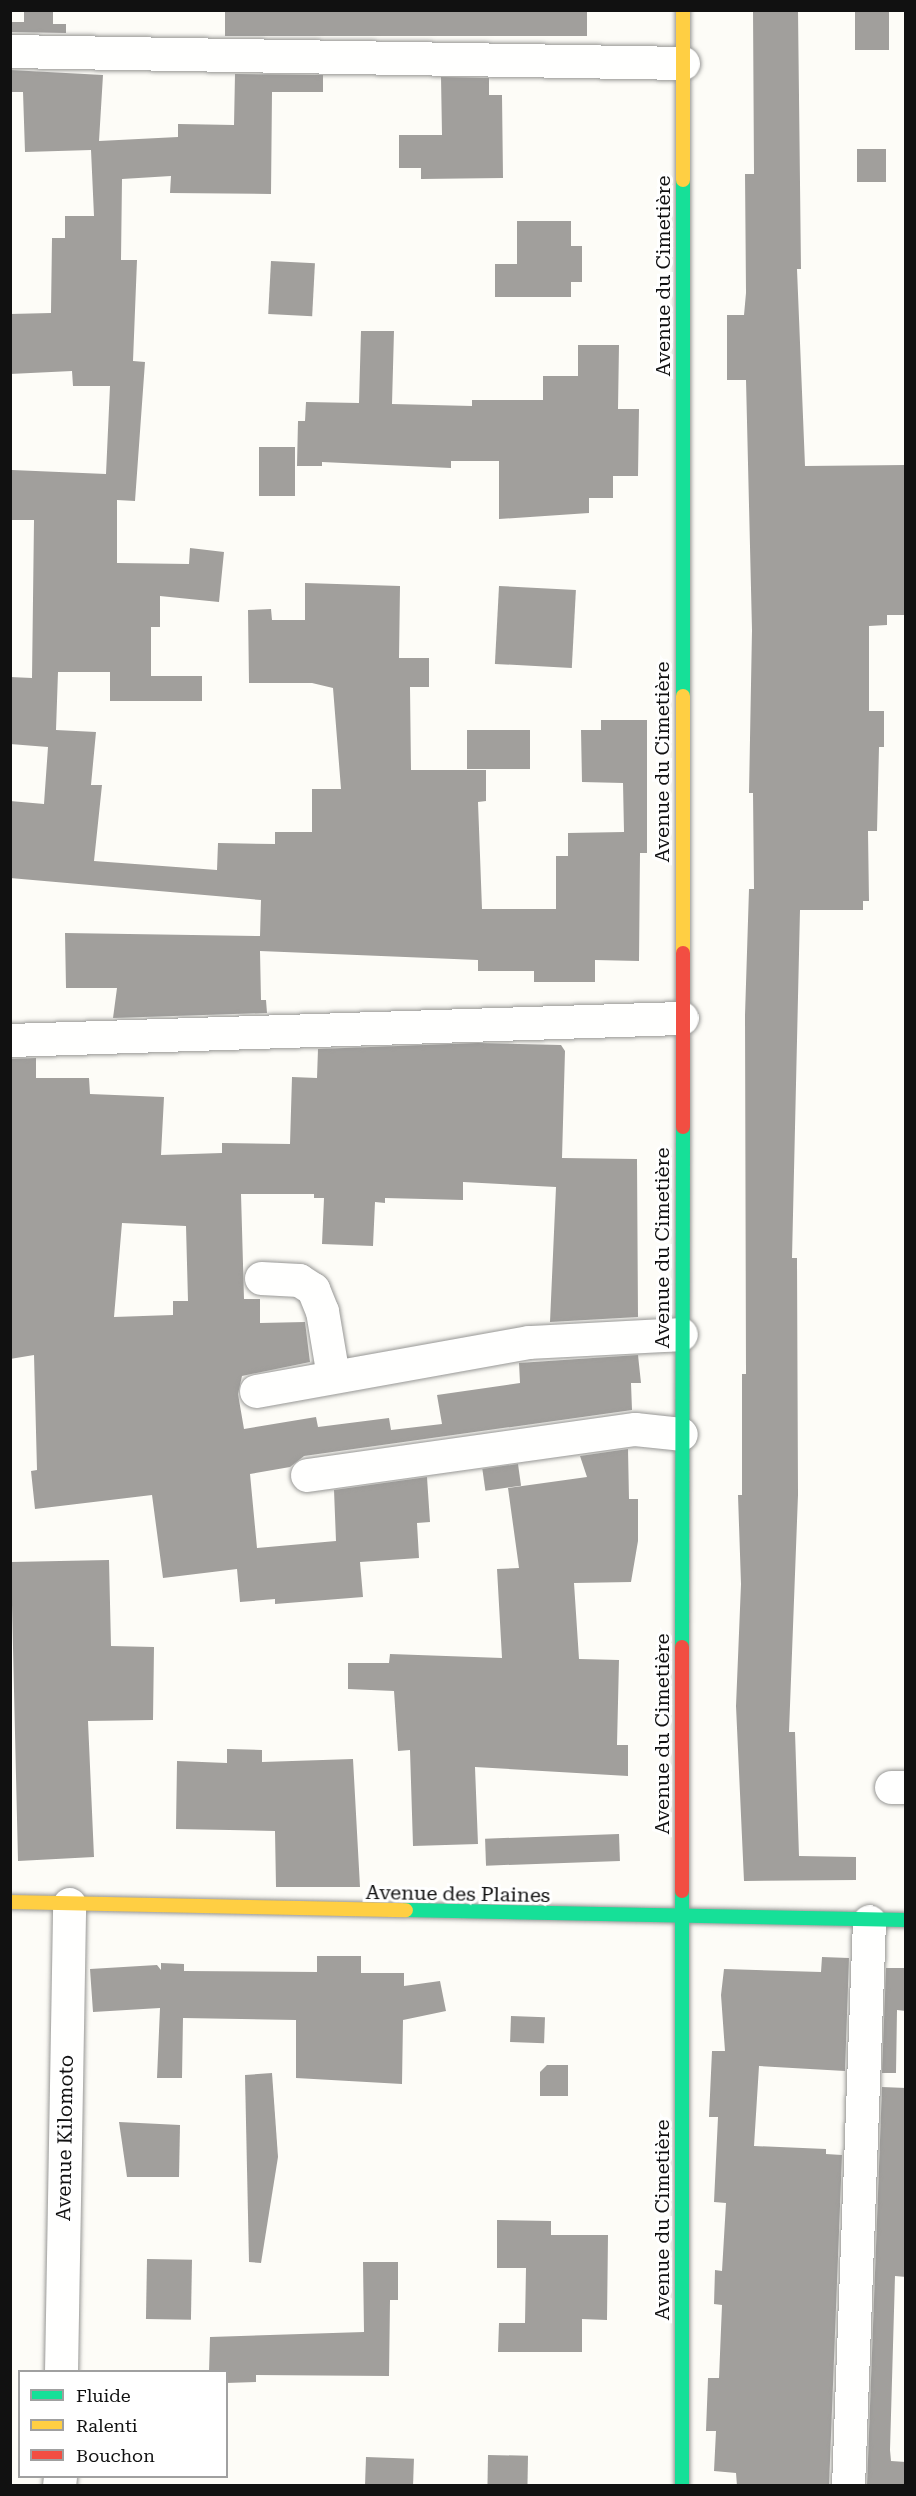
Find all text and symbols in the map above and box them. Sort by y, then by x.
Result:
street label: Avenue du Cimetière [651,175,675,377]
street label: Avenue du Cimetière [650,661,674,863]
street label: Avenue du Cimetière [650,1147,674,1349]
street label: Avenue du Cimetière [650,1633,674,1835]
street label: Avenue des Plaines [365,1880,551,1908]
street label: Avenue Kilomoto [52,2055,78,2221]
street label: Avenue du Cimetière [650,2119,674,2321]
legend [18,2370,228,2478]
text: Fluide [76,2385,131,2406]
text: Ralenti [76,2415,138,2436]
text: Bouchon [76,2445,155,2466]

